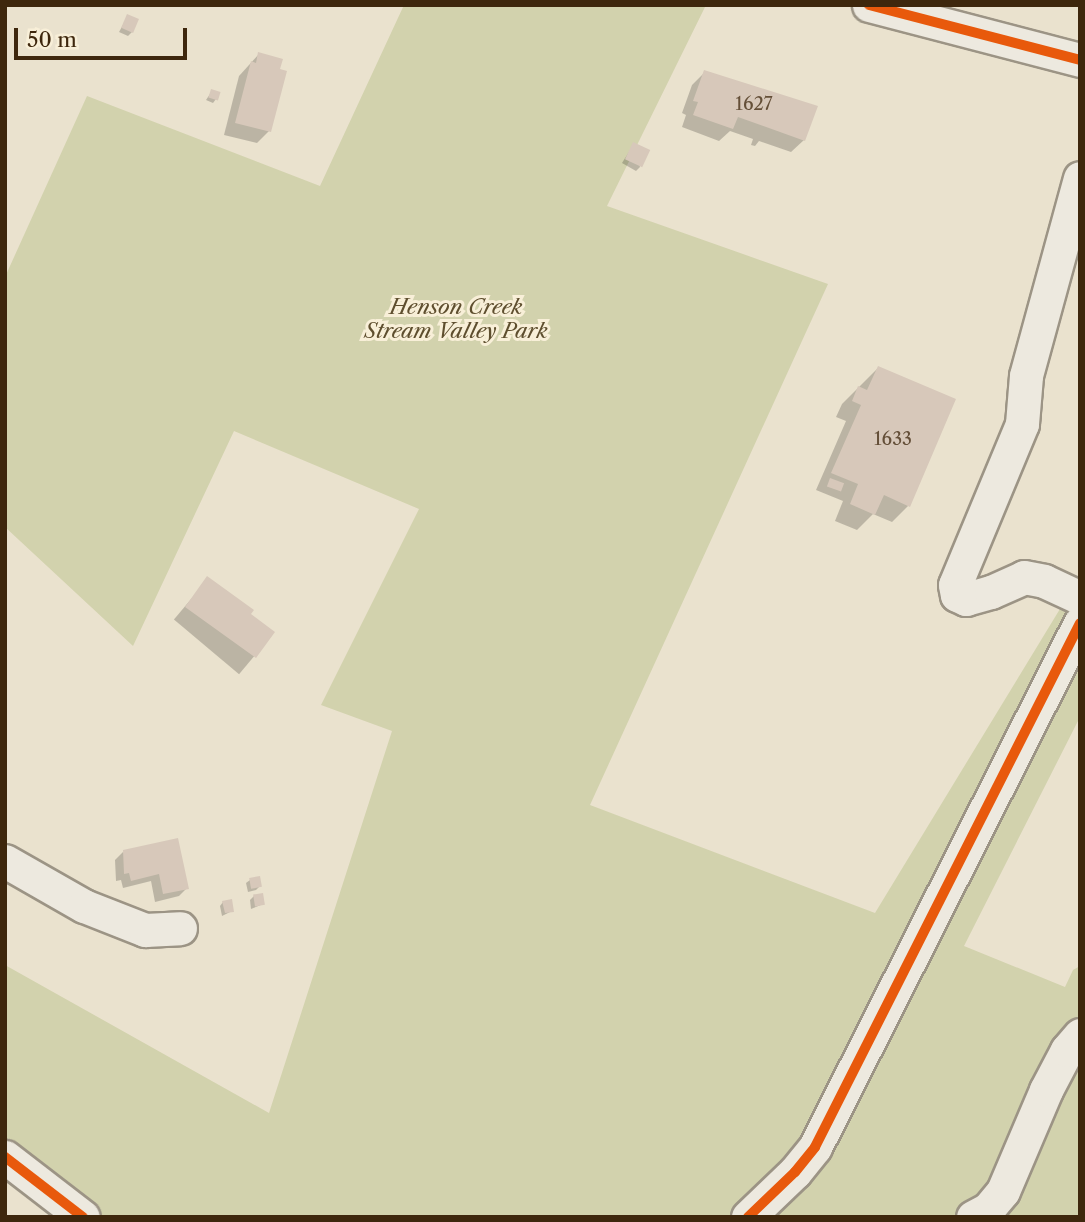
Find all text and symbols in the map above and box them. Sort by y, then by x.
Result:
scale bar [18,14,191,58]
text: 50 m [27,27,77,52]
house number: 1627 [735,93,773,115]
park label: Henson Creek Stream Valley Park [364,294,548,344]
house number: 1633 [874,428,912,450]

